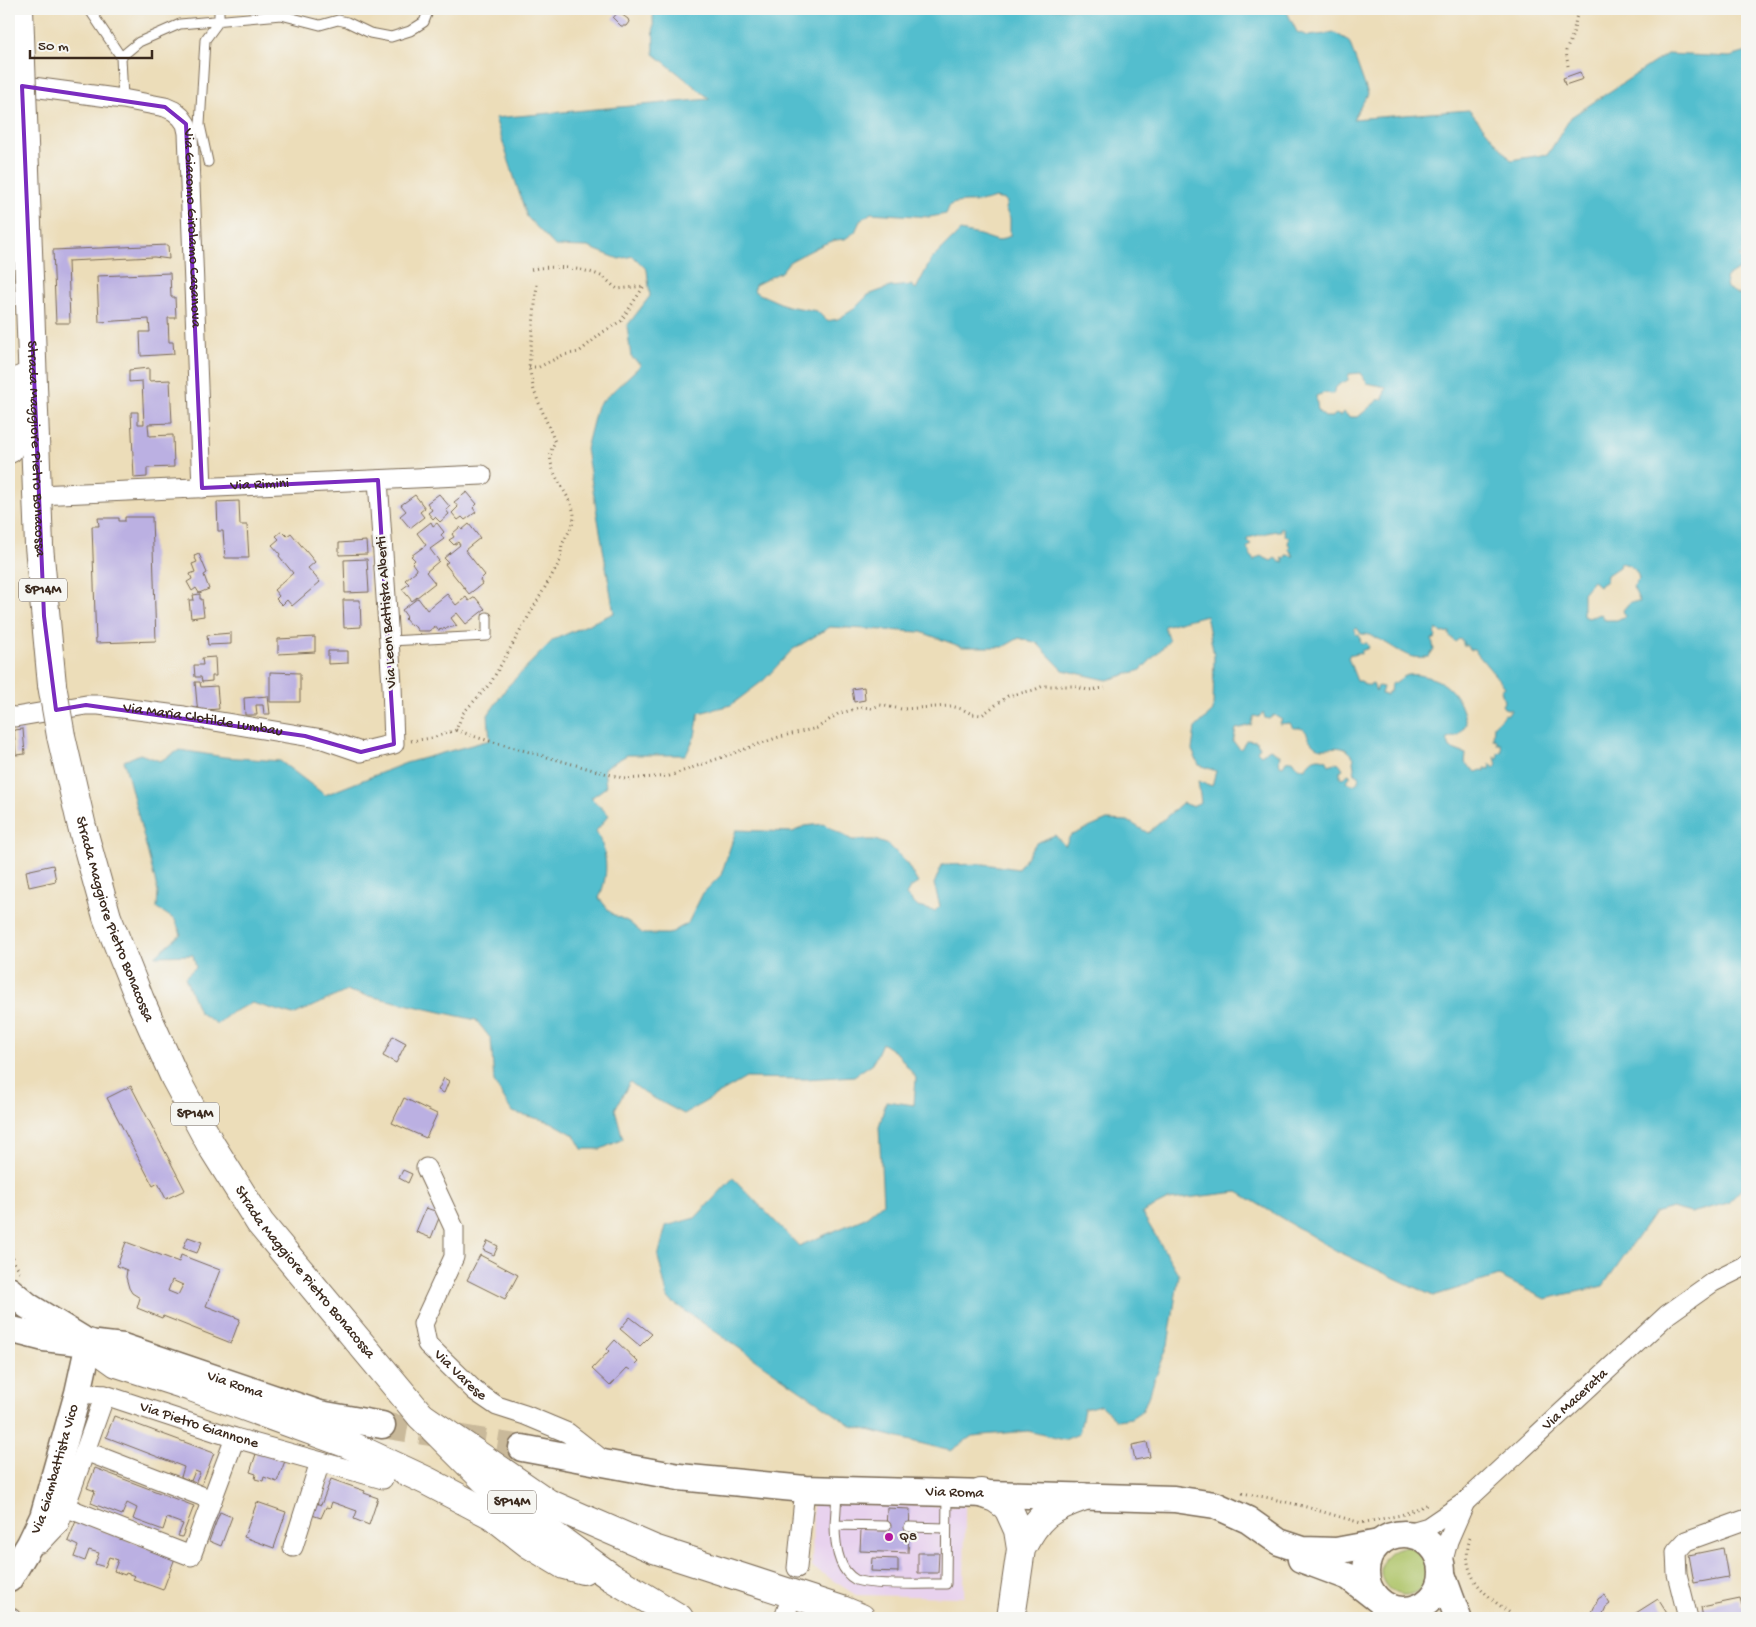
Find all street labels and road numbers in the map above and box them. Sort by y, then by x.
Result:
street label: Via Giacomo Girolamo Casanova [178,126,205,329]
street label: Strada Maggiore Pietro Bonacossa [22,340,49,558]
street label: Via Rimini [229,475,290,495]
street label: Via Leon Battista Alberti [373,535,401,690]
road number: SP14M [19,578,67,602]
street label: Via Maria Clotilde Lumbau [121,699,284,741]
street label: Strada Maggiore Pietro Bonacossa [71,815,158,1025]
road number: SP14M [171,1102,219,1126]
street label: Strada Maggiore Pietro Bonacossa [230,1183,379,1363]
street label: Via Varese [429,1345,490,1405]
street label: Via Macerata [1538,1365,1612,1435]
street label: Via Roma [204,1367,266,1403]
street label: Via Pietro Giannone [136,1398,261,1453]
street label: Via Giambattista Vico [27,1402,83,1538]
street label: Via Roma [924,1483,985,1503]
road number: SP14M [488,1490,536,1514]

